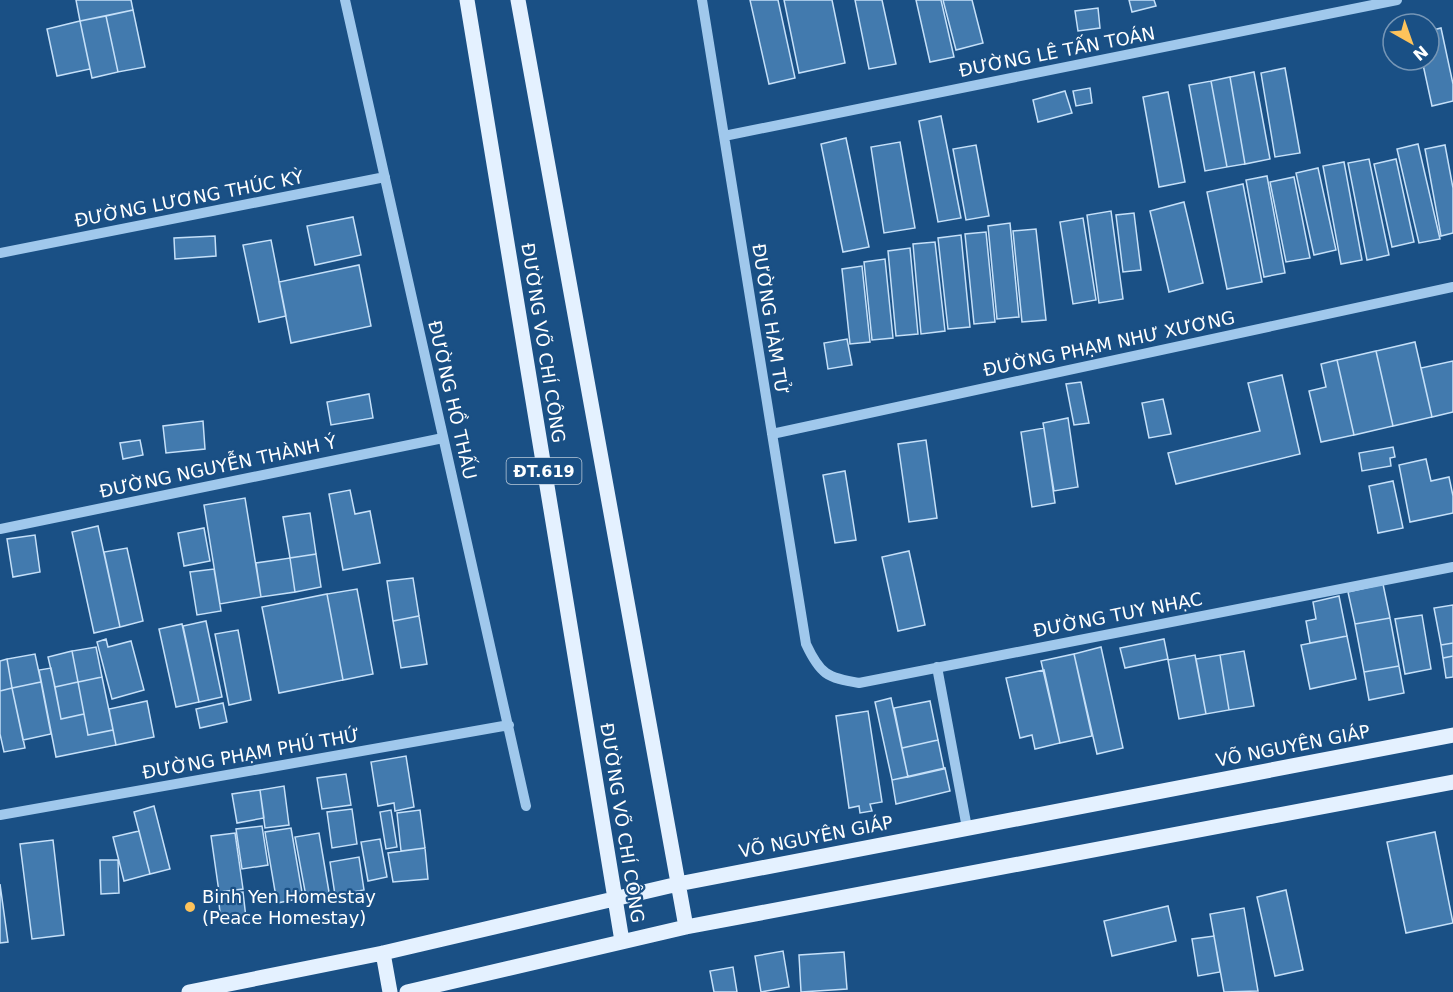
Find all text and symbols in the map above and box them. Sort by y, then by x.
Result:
north arrow [1381,12,1441,72]
street label: ĐƯỜNG LÊ TẤN TOÁN [957,20,1157,81]
text: N [1409,42,1432,65]
street label: ĐƯỜNG LƯƠNG THÚC KỲ [73,166,306,231]
street label: ĐƯỜNG VÕ CHÍ CÔNG [517,241,570,444]
street label: ĐƯỜNG HÀM TỬ [748,242,794,396]
street label: ĐƯỜNG PHẠM NHƯ XƯƠNG [981,307,1237,380]
street label: ĐƯỜNG HỒ THẤU [424,318,483,481]
street label: ĐƯỜNG NGUYỄN THÀNH Ý [97,429,339,502]
road number: ĐT.619 [506,458,582,484]
street label: ĐƯỜNG TUY NHẠC [1032,588,1204,641]
street label: VÕ NGUYÊN GIÁP [1214,720,1372,771]
street label: ĐƯỜNG VÕ CHÍ CÔNG [596,721,649,924]
street label: ĐƯỜNG PHẠM PHÚ THỨ [141,724,361,783]
street label: VÕ NGUYÊN GIÁP [737,811,895,862]
place label: Binh Yen Homestay (Peace Homestay) [202,886,376,928]
marker: Binh Yen Homestay (Peace Homestay) [183,900,197,914]

